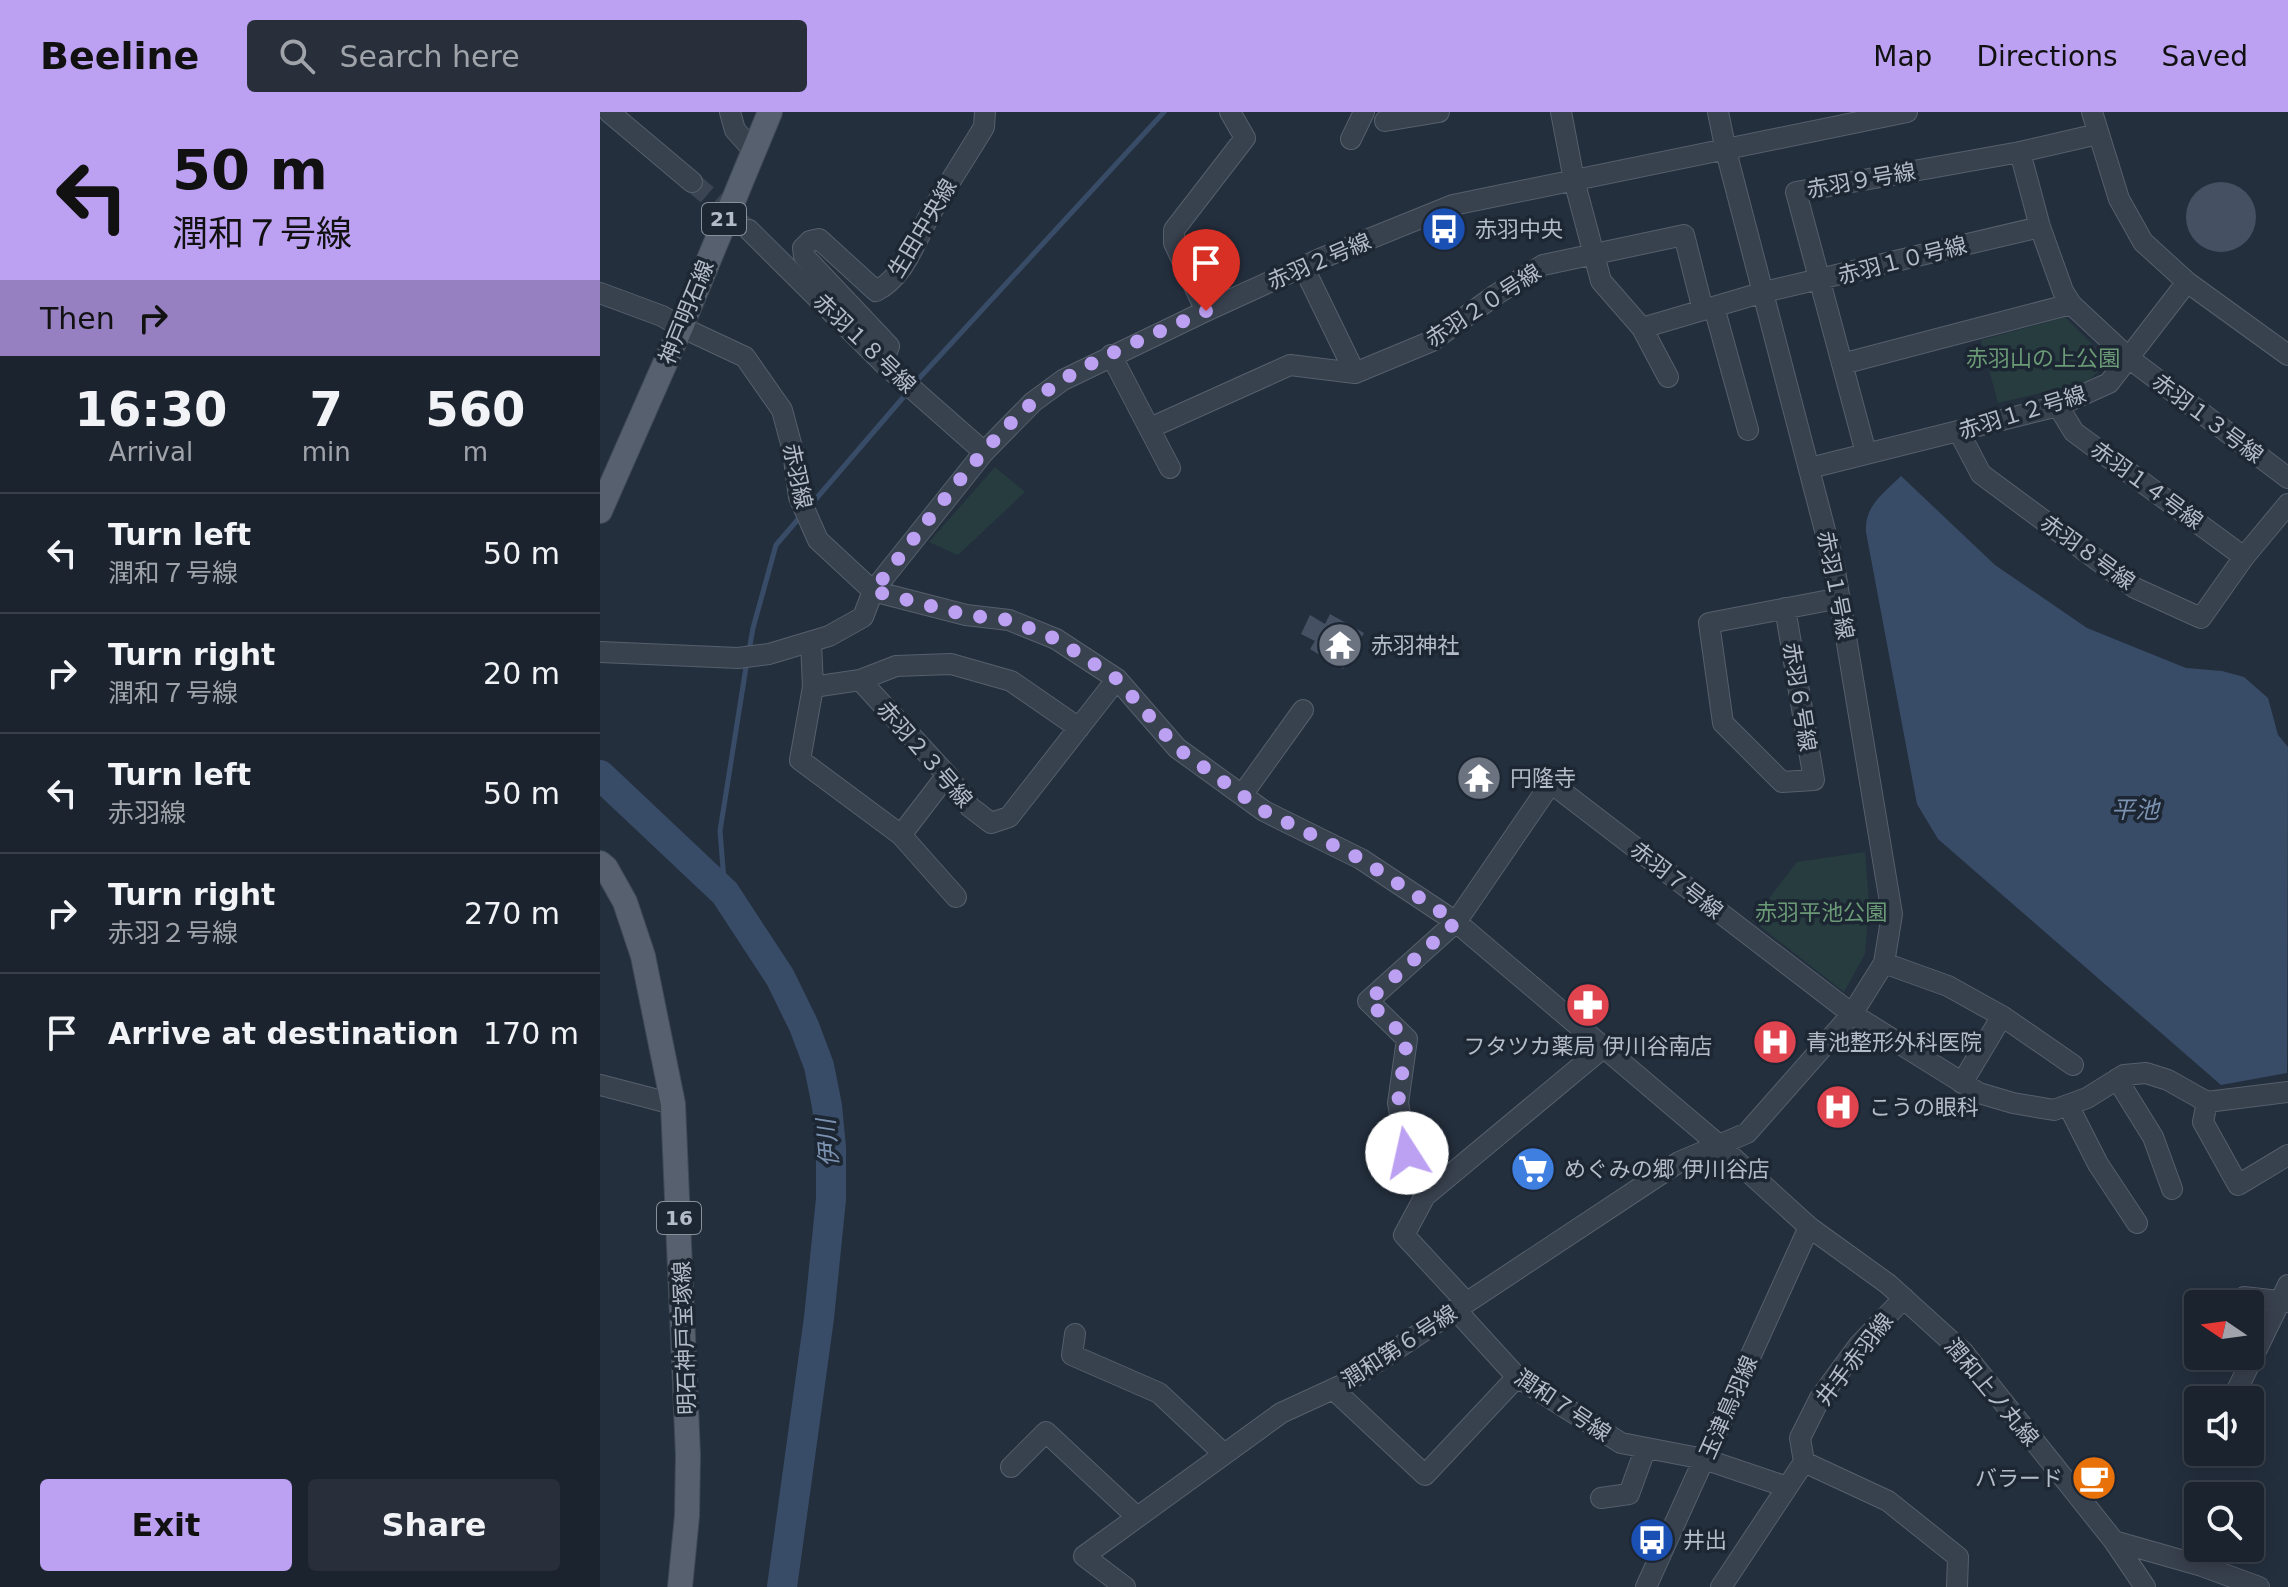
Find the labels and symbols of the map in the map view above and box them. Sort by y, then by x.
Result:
street label: 赤羽９号線 [1805,159,1917,202]
street label: 生田中央線 [883,175,961,282]
road number: 21 [702,203,746,235]
bus stop icon: 赤羽中央 [1420,205,1468,253]
place label: 赤羽中央 [1475,217,1563,242]
street label: 赤羽２号線 [1264,228,1375,294]
pin [1172,229,1240,311]
street label: 赤羽１０号線 [1835,232,1969,289]
street label: 神戸明石線 [654,257,719,368]
street label: 赤羽２０号線 [1421,259,1545,352]
street label: 赤羽１８号線 [808,289,921,398]
park label: 赤羽山の上公園 [1966,346,2120,371]
street label: 赤羽１３号線 [2147,369,2268,468]
street label: 赤羽１２号線 [1955,381,2089,444]
street label: 赤羽１４号線 [2086,436,2207,534]
street label: 赤羽線 [778,441,817,511]
street label: 赤羽８号線 [2036,510,2140,595]
street label: 赤羽１号線 [1813,529,1858,641]
temple icon: 赤羽神社 [1316,621,1364,669]
place label: 赤羽神社 [1371,633,1459,658]
street label: 赤羽６号線 [1779,641,1820,753]
street label: 赤羽２３号線 [872,696,977,812]
temple icon: 円隆寺 [1455,754,1503,802]
place label: 円隆寺 [1510,766,1576,791]
water label: 平池 [2111,796,2161,824]
street label: 赤羽７号線 [1626,837,1728,924]
park label: 赤羽平池公園 [1755,900,1887,925]
pharmacy icon: フタツカ薬局 伊川谷南店 [1564,981,1612,1029]
hospital icon: 青池整形外科医院 [1751,1018,1799,1066]
place label: 青池整形外科医院 [1806,1030,1982,1055]
place label: フタツカ薬局 伊川谷南店 [1464,1034,1713,1059]
hospital icon: こうの眼科 [1814,1083,1862,1131]
place label: こうの眼科 [1869,1095,1979,1120]
position arrow [1365,1111,1449,1195]
water label: 伊川 [812,1115,844,1168]
supermarket icon: めぐみの郷 伊川谷店 [1509,1145,1557,1193]
place label: めぐみの郷 伊川谷店 [1564,1157,1770,1182]
road number: 16 [657,1202,701,1234]
street label: 明石神戸宝塚線 [669,1261,700,1415]
north arrow [2184,1290,2264,1370]
street label: 潤和第６号線 [1337,1300,1461,1393]
street label: 井手赤羽線 [1811,1308,1898,1410]
street label: 潤和上ノ丸線 [1940,1334,2044,1451]
street label: 玉津鳥羽線 [1695,1352,1762,1463]
street label: 潤和７号線 [1510,1364,1615,1447]
cafe icon: バラード [2070,1454,2118,1502]
place label: バラード [1975,1466,2063,1491]
bus stop icon: 井出 [1628,1516,1676,1564]
place label: 井出 [1683,1528,1727,1553]

